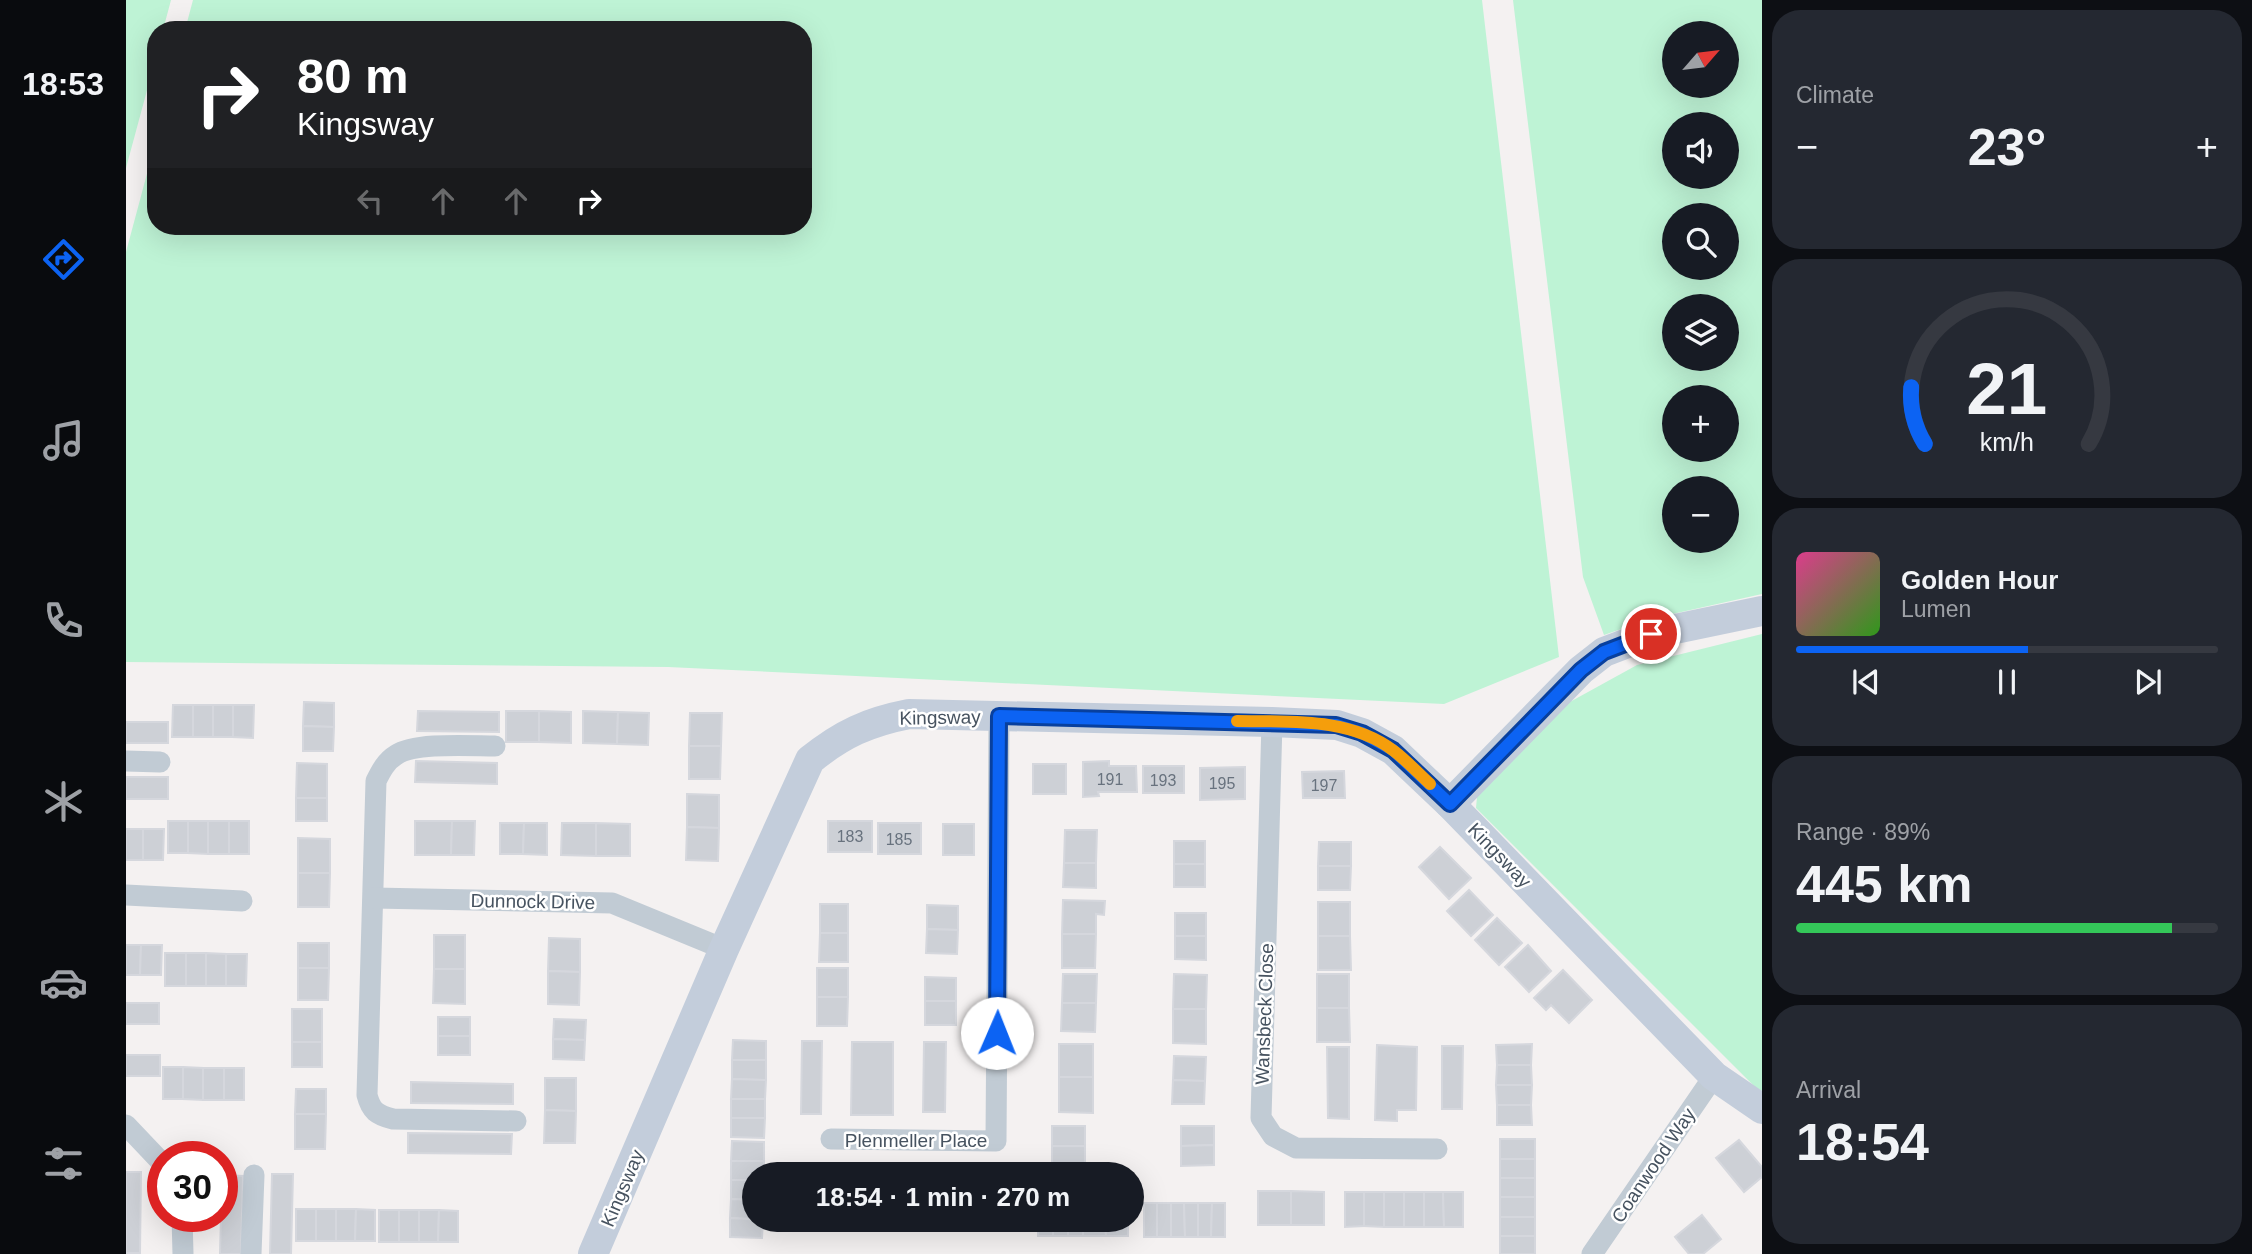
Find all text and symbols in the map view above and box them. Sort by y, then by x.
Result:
north arrow [1662,21,1740,98]
map controls [1662,21,1739,553]
icon: right [182,49,273,140]
text: 80 m [297,49,409,103]
text: 18:53 [22,66,104,102]
text: Climate [1796,82,1874,108]
text: Kingsway [297,106,434,142]
button: sound [1662,112,1739,189]
text: 23° [1968,118,2046,176]
text: − [1796,126,1818,168]
text: + [2196,126,2218,168]
icon: left [351,182,389,220]
icon: ahead [424,182,462,220]
icon: ahead [497,182,535,220]
icon: right [570,182,608,220]
button: search [1662,203,1739,280]
icon: directions [39,235,88,284]
button: layers [1662,294,1739,371]
text: 21 [1967,349,2047,430]
button: + [1662,385,1739,462]
icon: music [39,416,88,465]
text: km/h [1980,428,2034,456]
button: − [1662,476,1739,553]
text: Golden Hour [1901,565,2058,595]
icon: phone [39,596,88,645]
text: Lumen [1901,596,1971,622]
pin [1621,604,1681,664]
icon: arrive [1632,615,1670,653]
icon: previous [1847,663,1885,701]
icon: pause [1988,663,2026,701]
icon: next [2129,663,2167,701]
street label: Kingsway [899,706,981,729]
house number: 191 [1097,771,1123,788]
house number: 193 [1150,772,1176,789]
house number: 195 [1209,775,1235,792]
icon: climate [39,777,88,826]
house number: 197 [1311,777,1337,794]
street label: Kingsway [1464,819,1536,892]
text: Range · 89% [1796,819,1930,845]
house number: 183 [837,828,863,845]
house number: 185 [886,831,912,848]
text: 445 km [1796,855,1972,913]
street label: Dunnock Drive [471,890,595,913]
street label: Wansbeck Close [1252,943,1277,1085]
icon: car [39,958,88,1007]
position arrow [960,996,1034,1070]
text: Arrival [1796,1077,1861,1103]
street label: Coanwood Way [1607,1104,1700,1226]
text: 18:54 [1796,1113,1929,1171]
street label: Plenmeller Place [845,1130,987,1151]
icon: filters [39,1139,88,1188]
speed limit sign: 30 [147,1141,238,1232]
street label: Kingsway [597,1146,648,1230]
text: 18:54 · 1 min · 270 m [816,1182,1070,1212]

